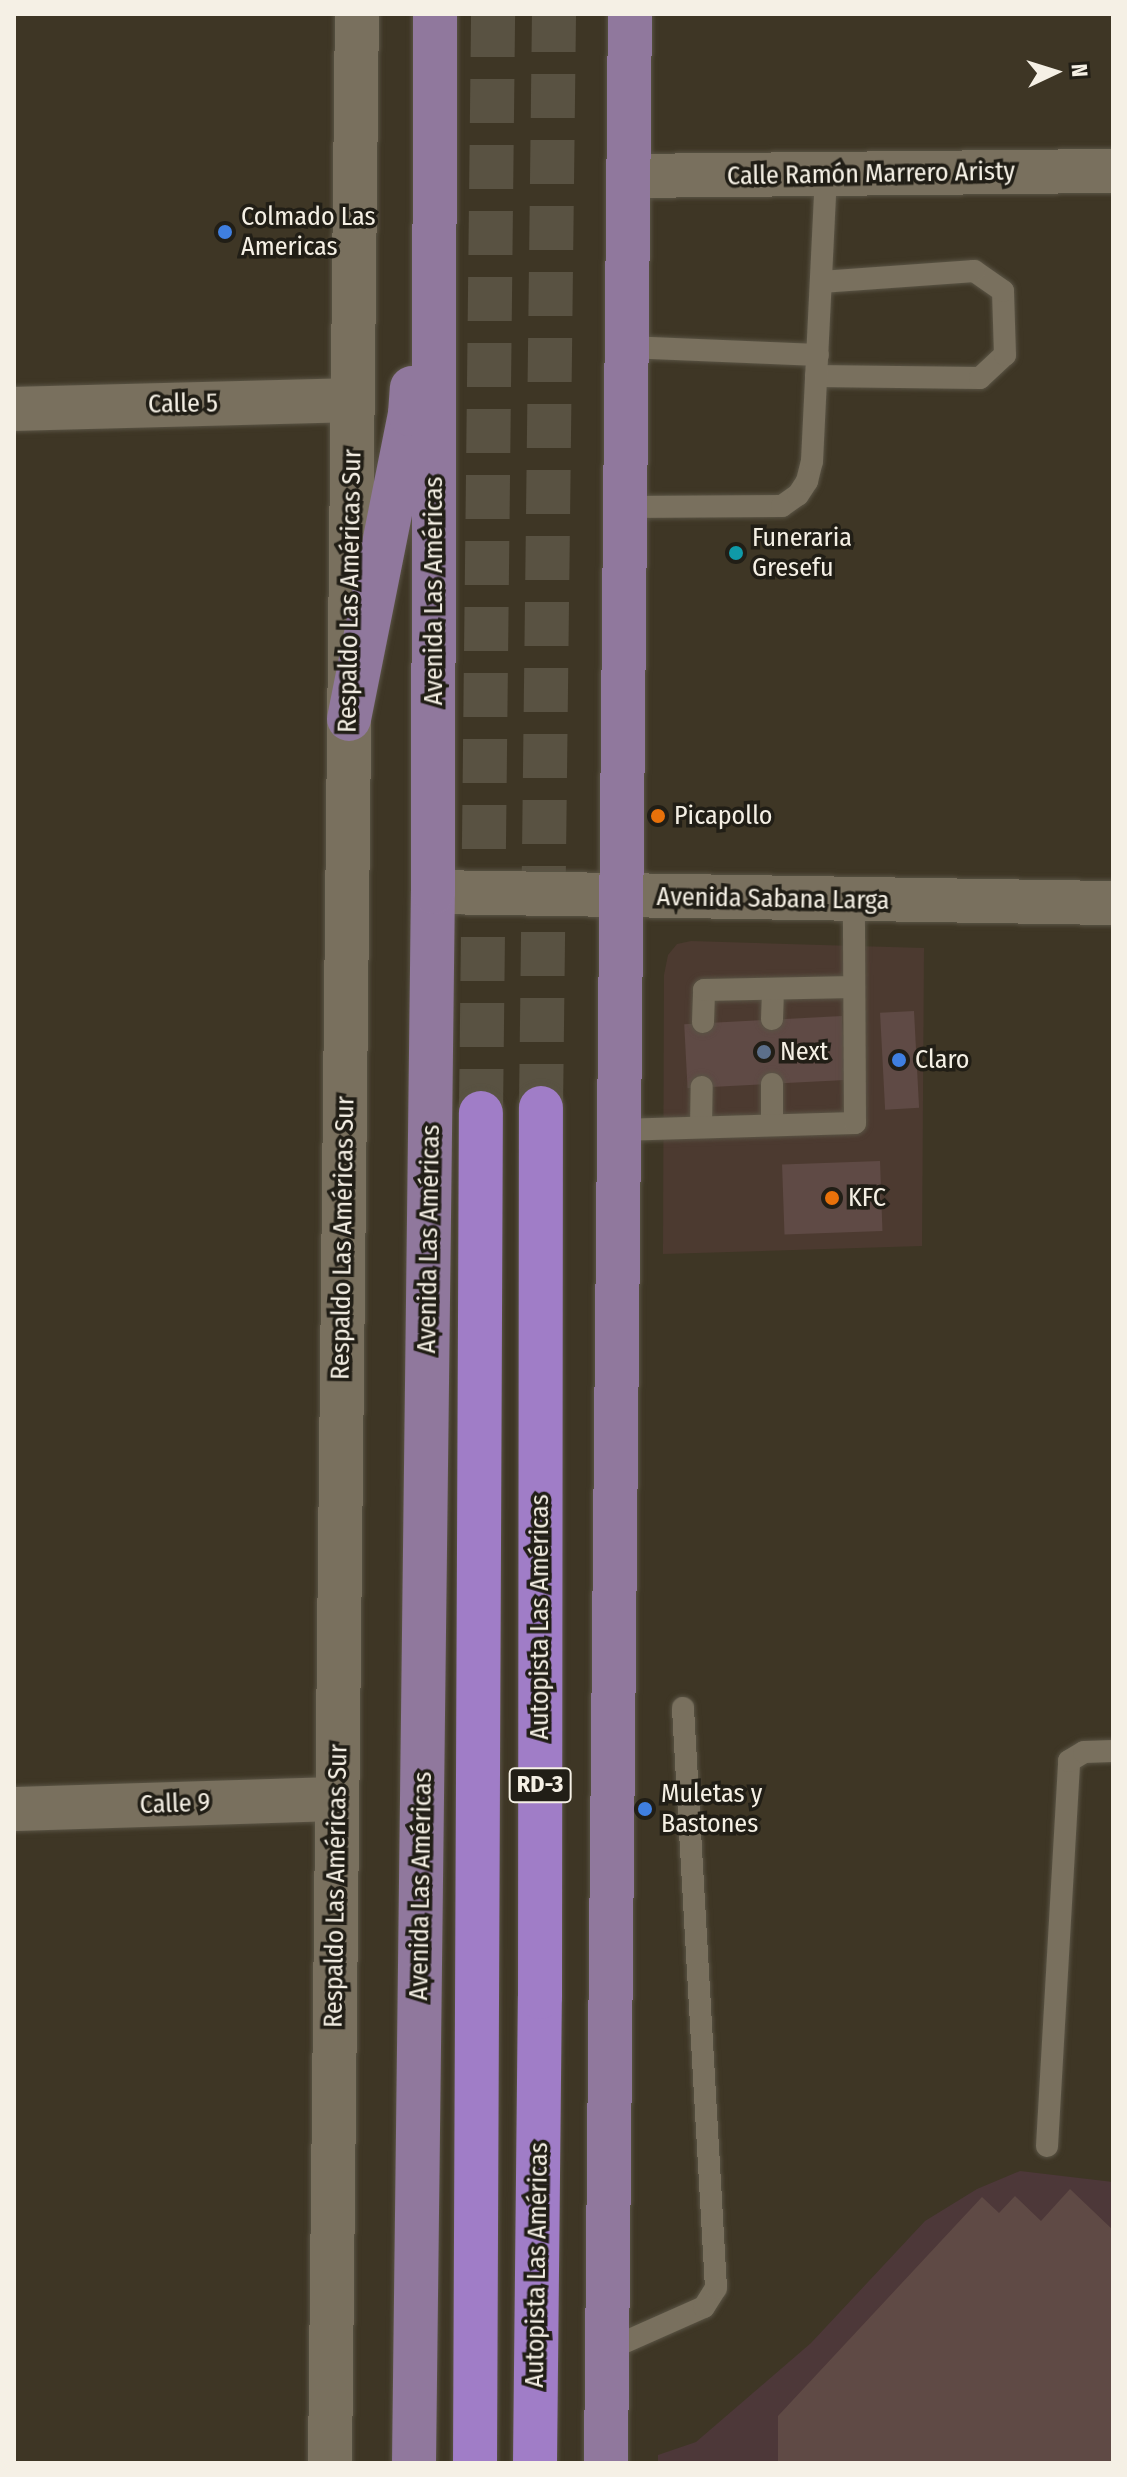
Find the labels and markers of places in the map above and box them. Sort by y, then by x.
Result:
place label: Colmado Las Americas [241,201,376,262]
marker: Colmado Las Americas [216,223,234,241]
place label: Funeraria Gresefu [752,522,852,584]
marker: Funeraria Gresefu [727,544,745,562]
place label: Picapollo [674,800,773,832]
marker: Picapollo [649,807,667,825]
place label: Next [780,1036,828,1068]
marker: Next [755,1043,773,1061]
place label: Claro [915,1044,969,1076]
marker: Claro [890,1051,908,1069]
place label: KFC [848,1182,886,1214]
marker: KFC [823,1189,841,1207]
place label: Muletas y Bastones [661,1778,762,1840]
marker: Muletas y Bastones [636,1800,654,1818]

